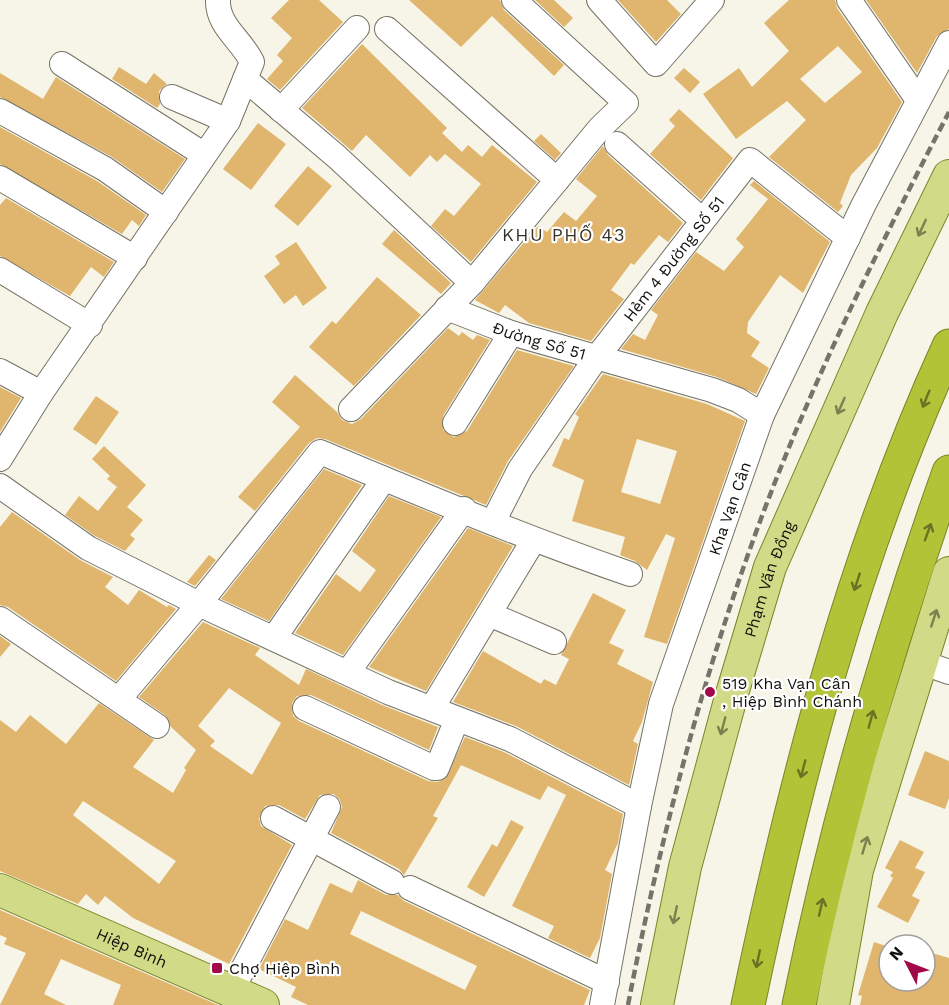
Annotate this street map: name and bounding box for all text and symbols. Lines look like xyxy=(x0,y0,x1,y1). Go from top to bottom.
street label: Hẻm 4 Đường Số 51 xyxy=(619,192,728,325)
one-way arrow xyxy=(915,219,927,237)
district label: KHU PHỐ 43 xyxy=(502,223,626,245)
street label: Đường Số 51 xyxy=(490,317,588,363)
one-way arrow xyxy=(919,390,930,408)
one-way arrow xyxy=(835,396,846,414)
street label: Kha Vạn Cân xyxy=(704,459,754,558)
street label: Phạm Văn Đồng xyxy=(740,517,799,640)
one-way arrow xyxy=(923,523,934,542)
one-way arrow xyxy=(851,572,862,591)
one-way arrow xyxy=(930,609,941,628)
place label: 519 Kha Vạn Cân , Hiệp Bình Chánh xyxy=(722,674,862,711)
marker: 519 Kha Vạn Cân , Hiệp Bình Chánh xyxy=(703,685,717,699)
one-way arrow xyxy=(866,709,878,728)
one-way arrow xyxy=(717,716,728,735)
one-way arrow xyxy=(796,759,808,778)
one-way arrow xyxy=(860,836,871,855)
one-way arrow xyxy=(816,898,827,917)
one-way arrow xyxy=(668,905,680,924)
street label: Hiệp Bình xyxy=(94,924,170,971)
north arrow xyxy=(877,933,937,993)
text: N xyxy=(885,943,907,964)
one-way arrow xyxy=(752,949,763,968)
place label: Chợ Hiệp Bình xyxy=(229,959,340,978)
marker: Chợ Hiệp Bình xyxy=(210,961,224,975)

